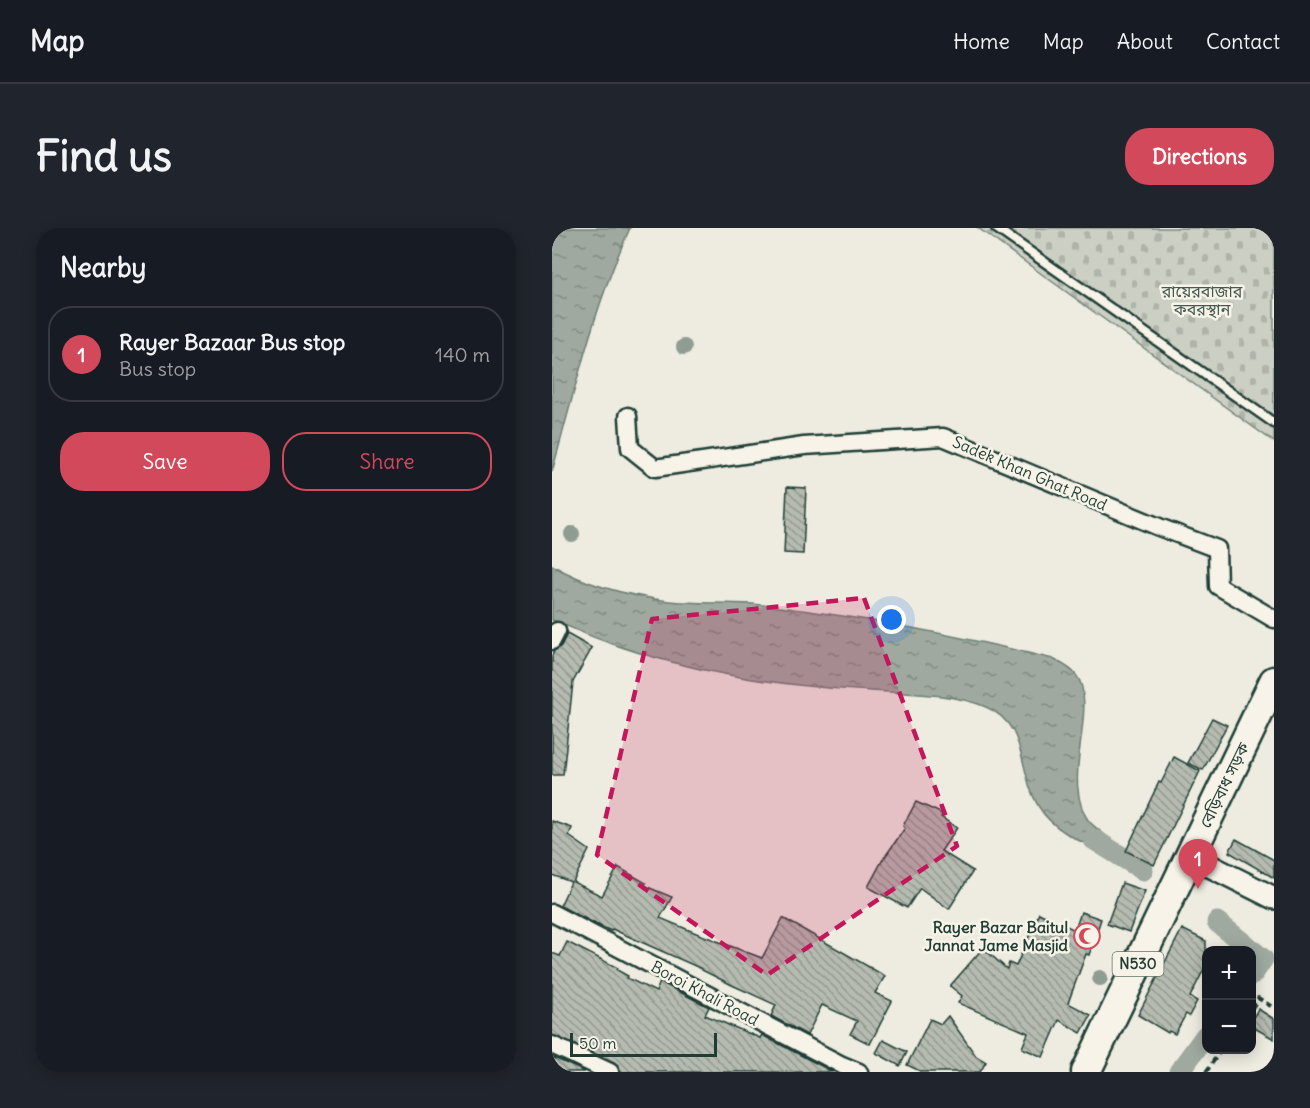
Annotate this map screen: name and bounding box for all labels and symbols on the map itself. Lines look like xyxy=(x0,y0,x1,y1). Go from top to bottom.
park label: রায়েরবাজার কবরস্থান xyxy=(1161,281,1243,319)
street label: Sadek Khan Ghat Road xyxy=(950,431,1110,515)
your location xyxy=(877,605,906,634)
street label: বেড়িবাধ সড়ক xyxy=(1195,738,1254,831)
pin: 1 xyxy=(1178,840,1218,889)
place label: Rayer Bazar Baitul Jannat Jame Masjid xyxy=(924,917,1069,955)
mosque icon: Rayer Bazar Baitul Jannat Jame Masjid xyxy=(1072,921,1102,951)
road number: N530 xyxy=(1112,952,1164,976)
street label: Boroi Khali Road xyxy=(648,956,762,1030)
scale bar xyxy=(570,1030,717,1058)

